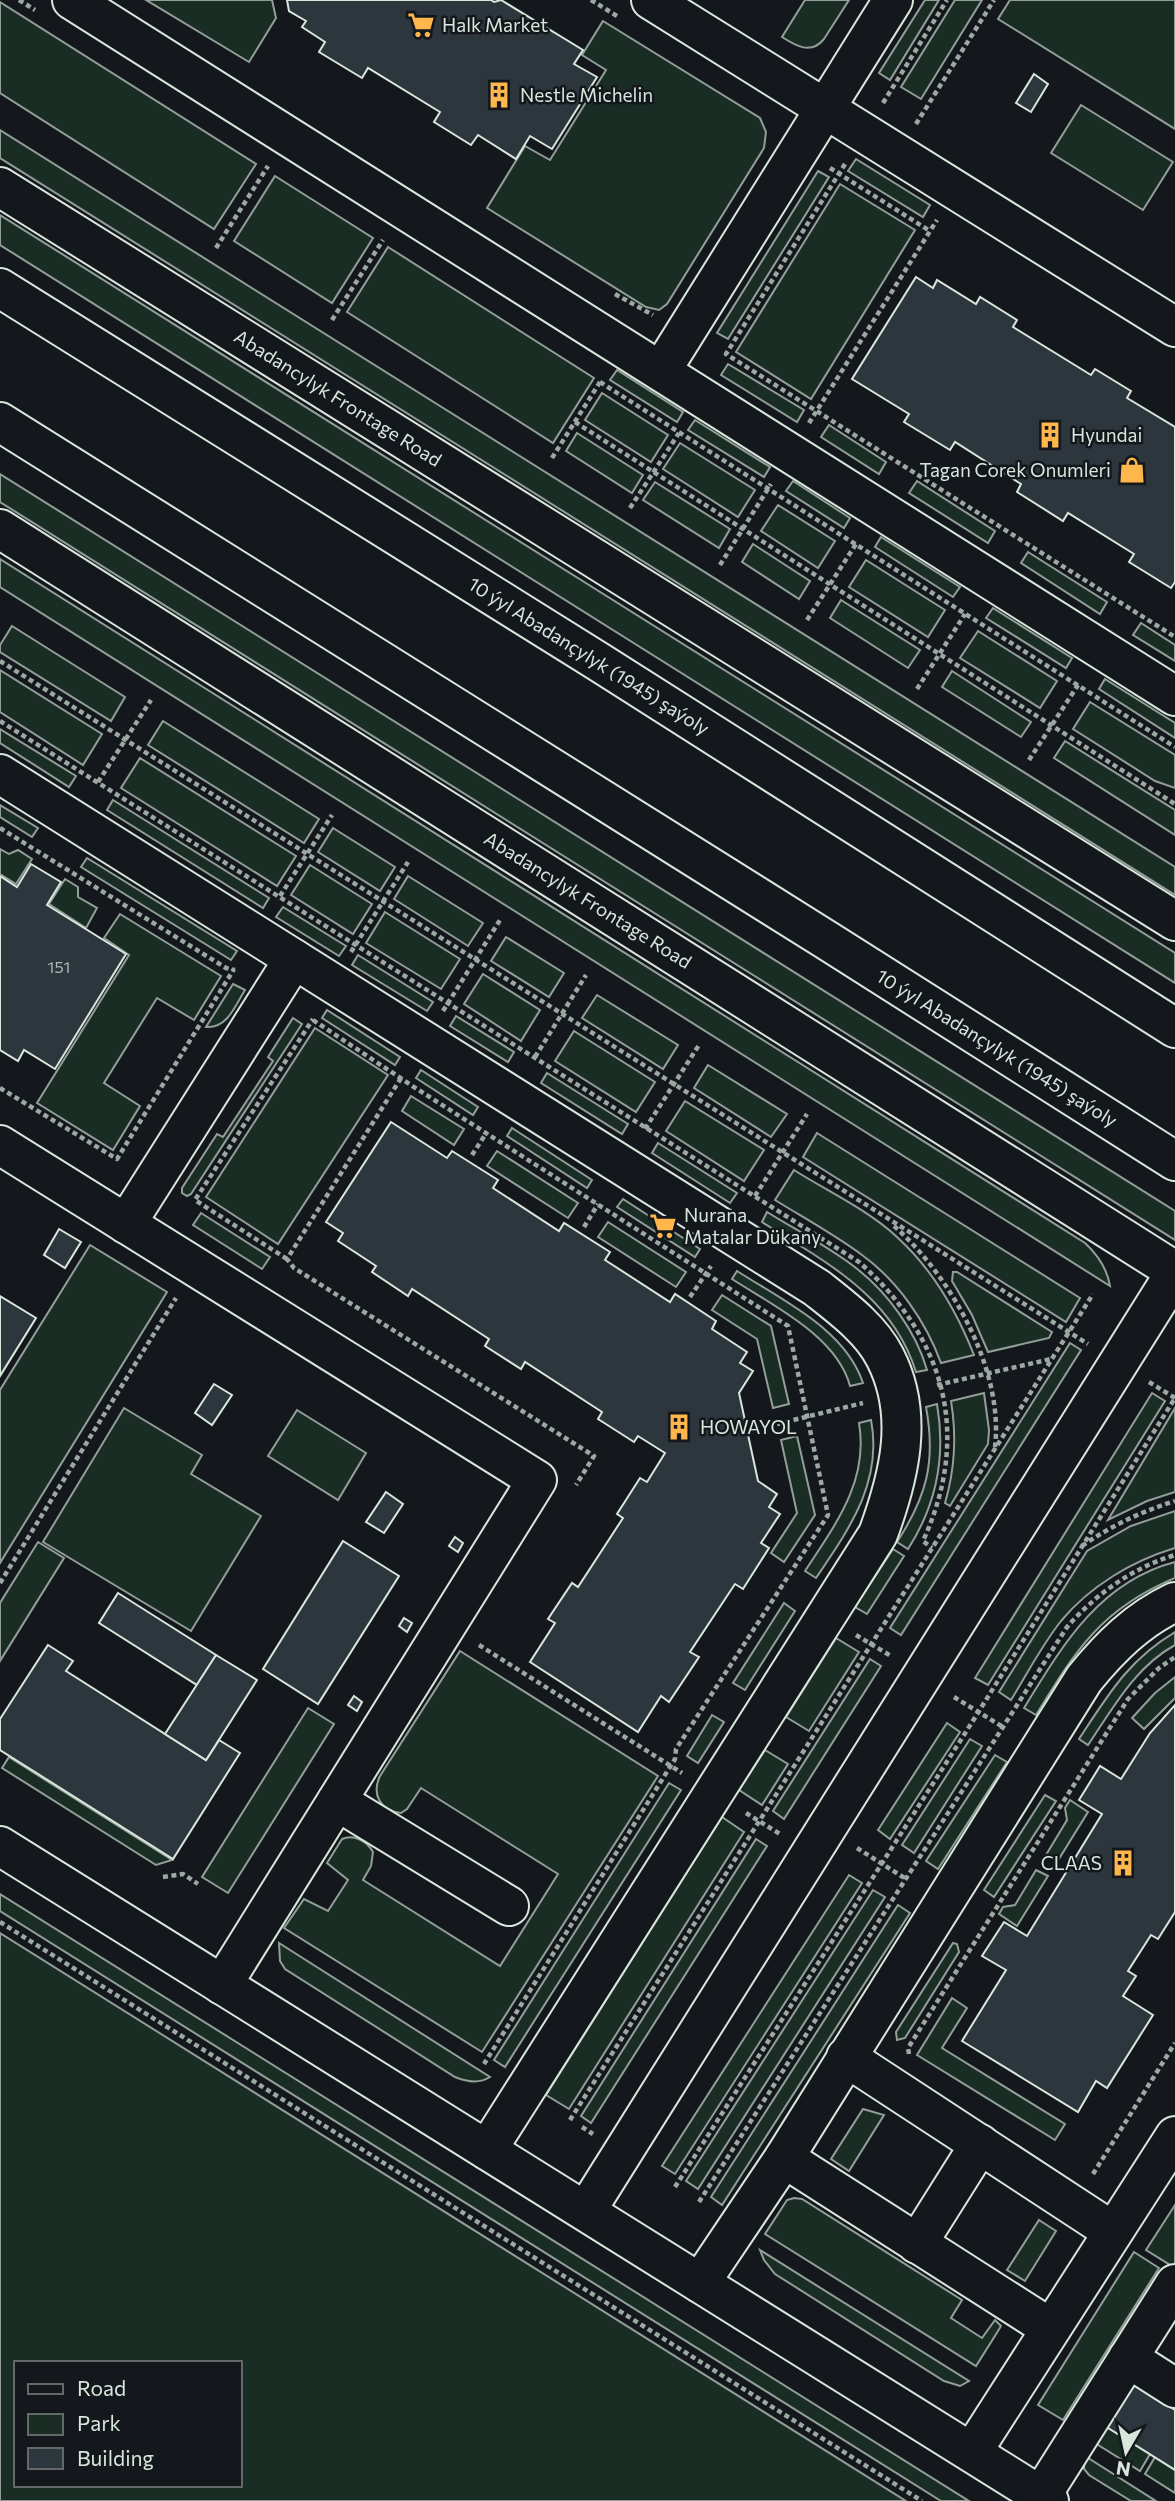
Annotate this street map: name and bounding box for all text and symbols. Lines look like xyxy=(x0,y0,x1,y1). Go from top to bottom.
supermarket icon: Halk Market xyxy=(406,10,436,40)
place label: Halk Market xyxy=(442,13,548,36)
building icon: Nestle Michelin xyxy=(484,80,514,110)
place label: Nestle Michelin xyxy=(520,83,653,106)
street label: Abadancylyk Frontage Road xyxy=(230,324,446,471)
building icon: Hyundai xyxy=(1035,420,1065,450)
place label: Hyundai xyxy=(1071,423,1142,446)
shop icon: Tagan Corek Onumleri xyxy=(1117,455,1147,485)
place label: Tagan Corek Onumleri xyxy=(919,458,1111,481)
street label: 10 ýyl Abadançylyk (1945) şaýoly xyxy=(465,572,714,740)
street label: Abadancylyk Frontage Road xyxy=(480,826,696,973)
house number: 151 xyxy=(48,957,70,976)
street label: 10 ýyl Abadançylyk (1945) şaýoly xyxy=(873,964,1122,1132)
place label: Nurana Matalar Dükany xyxy=(684,1203,821,1248)
supermarket icon: Nurana Matalar Dükany xyxy=(648,1211,678,1241)
building icon: HOWAYOL xyxy=(664,1412,694,1442)
place label: HOWAYOL xyxy=(700,1415,797,1438)
building icon: CLAAS xyxy=(1108,1848,1138,1878)
place label: CLAAS xyxy=(1041,1851,1102,1874)
legend xyxy=(14,2361,242,2487)
text: Road xyxy=(77,2375,126,2400)
text: Park xyxy=(77,2410,121,2435)
north arrow xyxy=(1091,2417,1161,2487)
text: Building xyxy=(77,2445,154,2470)
text: N xyxy=(1114,2457,1132,2482)

